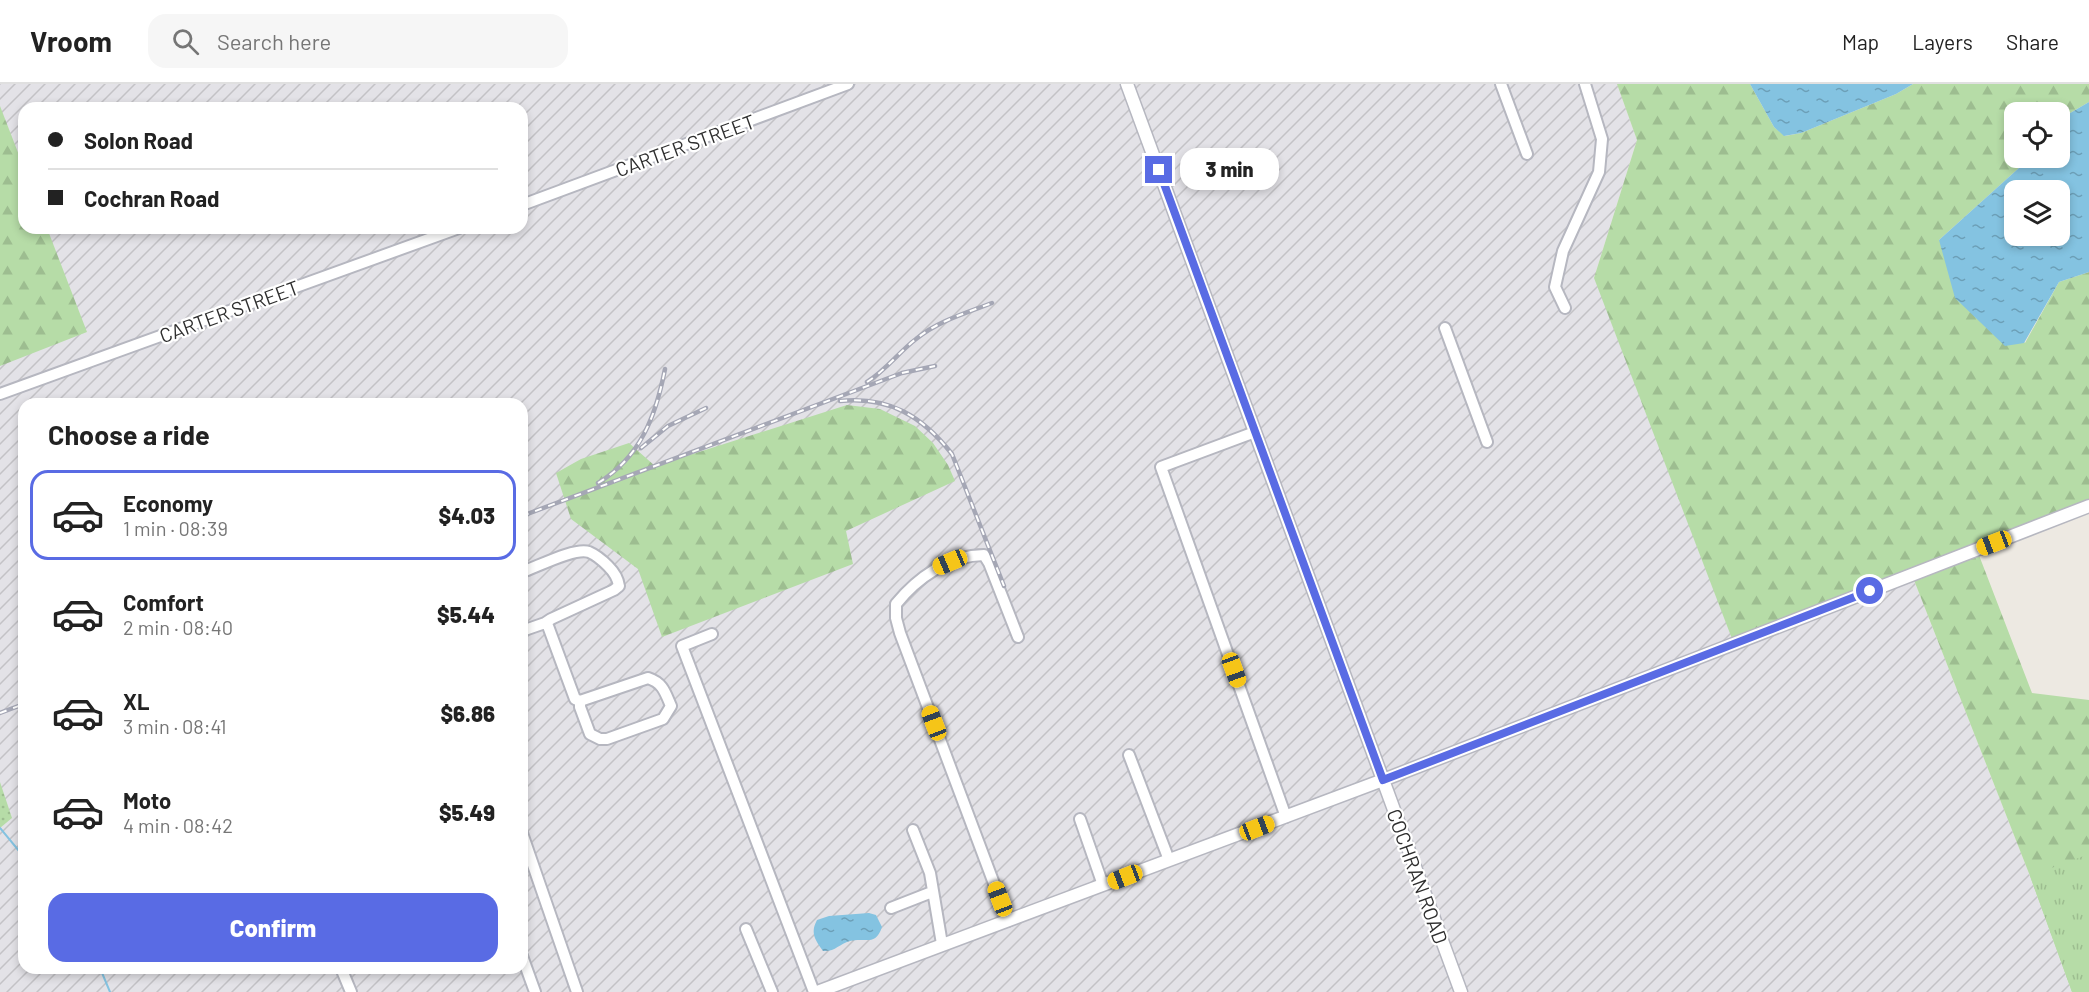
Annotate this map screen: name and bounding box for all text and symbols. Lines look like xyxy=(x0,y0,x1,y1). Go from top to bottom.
search box xyxy=(148,14,568,68)
text: Vroom xyxy=(30,24,112,58)
icon: search xyxy=(169,25,202,58)
text: Search here xyxy=(217,28,331,54)
text: Map xyxy=(1842,29,1879,54)
text: Layers xyxy=(1912,29,1973,54)
text: Share xyxy=(2006,29,2059,54)
map controls xyxy=(2004,102,2070,246)
button: locate xyxy=(2004,102,2070,168)
street label: CARTER STREET xyxy=(612,109,758,181)
text: Solon Road xyxy=(84,127,193,153)
callout: 3 min xyxy=(1180,149,1279,191)
route end xyxy=(1145,156,1172,183)
text: 3 min xyxy=(1206,157,1253,181)
button: layers xyxy=(2004,180,2070,246)
text: Cochran Road xyxy=(84,185,219,211)
street label: CARTER STREET xyxy=(156,275,302,347)
text: Choose a ride xyxy=(48,418,210,450)
icon: car xyxy=(51,488,105,542)
text: Economy xyxy=(123,490,213,516)
text: $4.03 xyxy=(439,502,495,528)
text: 1 min · 08:39 xyxy=(123,516,228,540)
car xyxy=(1974,528,2014,558)
car xyxy=(930,547,970,577)
route start xyxy=(1856,577,1883,604)
icon: car xyxy=(51,587,105,641)
text: Comfort xyxy=(123,589,204,615)
text: $5.44 xyxy=(437,601,495,627)
text: 2 min · 08:40 xyxy=(123,615,233,639)
car xyxy=(1219,650,1249,690)
icon: car xyxy=(51,686,105,740)
text: XL xyxy=(123,688,149,714)
text: $6.86 xyxy=(440,700,495,726)
car xyxy=(919,703,949,743)
text: 3 min · 08:41 xyxy=(123,714,227,738)
icon: car xyxy=(51,785,105,839)
text: Moto xyxy=(123,787,171,813)
text: $5.49 xyxy=(439,799,495,825)
street label: COCHRAN ROAD xyxy=(1383,805,1453,947)
text: 4 min · 08:42 xyxy=(123,813,233,837)
car xyxy=(1237,813,1277,843)
car xyxy=(1105,862,1145,892)
car xyxy=(985,879,1015,919)
button: Confirm xyxy=(48,893,498,962)

